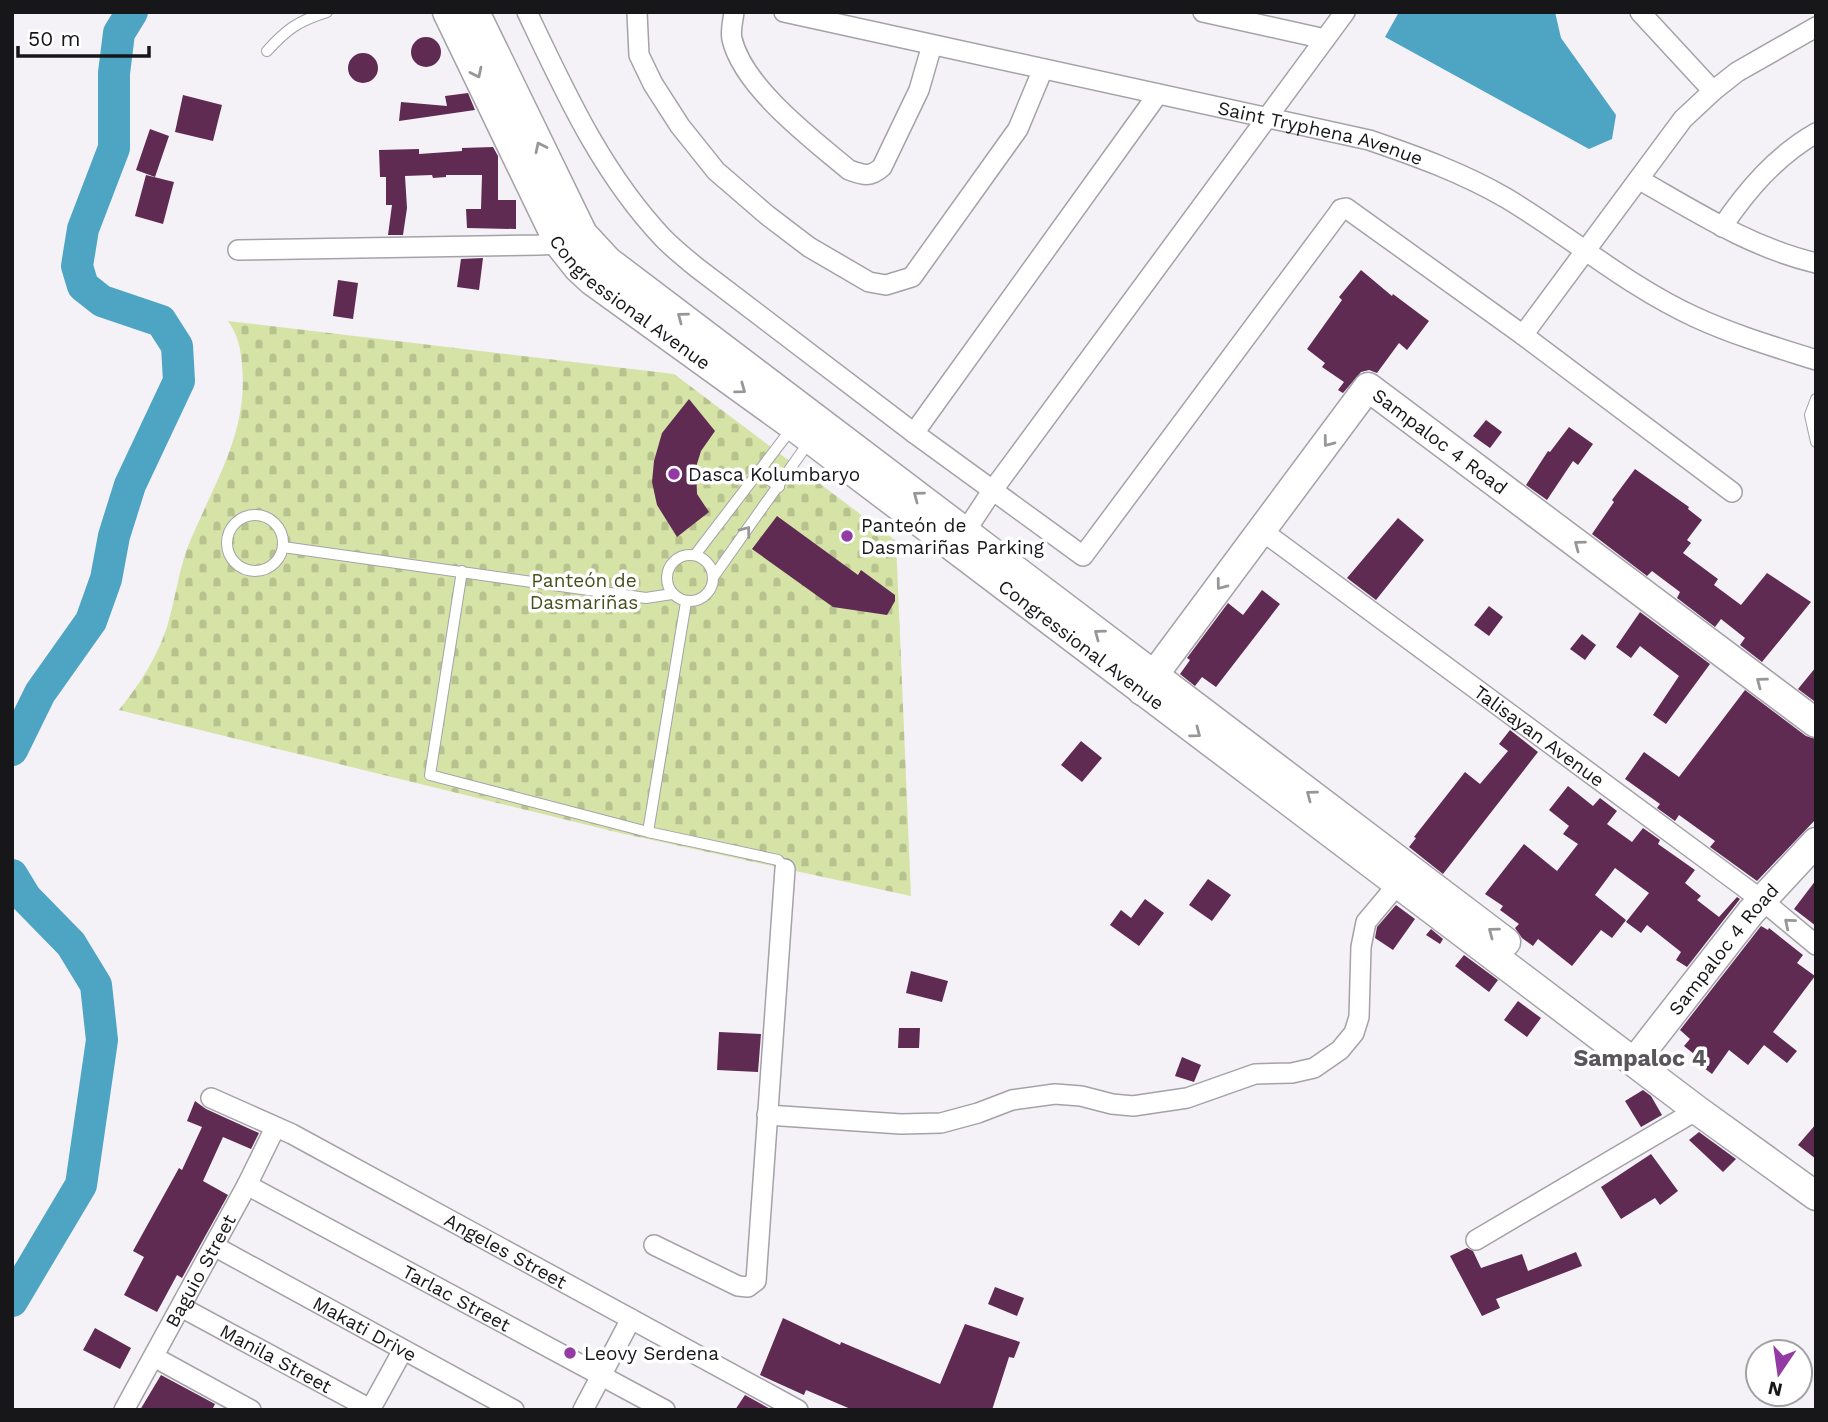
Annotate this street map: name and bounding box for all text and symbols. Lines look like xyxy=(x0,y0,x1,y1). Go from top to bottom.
scale bar xyxy=(18,14,149,58)
text: 50 m xyxy=(28,26,80,51)
one-way arrow xyxy=(468,66,482,78)
street label: Saint Tryphena Avenue xyxy=(1216,96,1426,170)
one-way arrow xyxy=(535,142,549,154)
street label: Congressional Avenue xyxy=(545,231,715,374)
one-way arrow xyxy=(678,313,690,326)
one-way arrow xyxy=(733,381,746,393)
street label: Sampaloc 4 Road xyxy=(1368,383,1512,499)
one-way arrow xyxy=(1323,434,1336,446)
place label: Dasca Kolumbaryo xyxy=(688,463,860,486)
marker: Dasca Kolumbaryo xyxy=(666,466,682,482)
one-way arrow xyxy=(913,492,926,505)
place label: Panteón de Dasmariñas Parking xyxy=(861,514,1045,559)
one-way arrow xyxy=(738,526,750,539)
marker: Panteón de Dasmariñas Parking xyxy=(839,528,855,544)
one-way arrow xyxy=(1575,541,1587,554)
park label: Panteón de Dasmariñas xyxy=(530,569,638,614)
street label: Congressional Avenue xyxy=(994,574,1169,714)
one-way arrow xyxy=(1216,577,1229,590)
one-way arrow xyxy=(1094,630,1107,643)
one-way arrow xyxy=(1756,678,1769,690)
street label: Talisayan Avenue xyxy=(1469,680,1609,791)
one-way arrow xyxy=(1188,725,1200,737)
one-way arrow xyxy=(1307,791,1319,803)
street label: Sampaloc 4 Road xyxy=(1664,879,1783,1020)
one-way arrow xyxy=(1785,919,1797,932)
one-way arrow xyxy=(1488,928,1501,940)
district label: Sampaloc 4 xyxy=(1573,1045,1707,1072)
street label: Angeles Street xyxy=(440,1208,571,1293)
street label: Baguio Street xyxy=(160,1210,240,1331)
street label: Tarlac Street xyxy=(399,1259,514,1336)
street label: Makati Drive xyxy=(309,1291,421,1366)
street label: Manila Street xyxy=(216,1319,336,1398)
north arrow xyxy=(1744,1338,1814,1408)
place label: Leovy Serdena xyxy=(584,1342,719,1365)
marker: Leovy Serdena xyxy=(562,1345,578,1361)
text: N xyxy=(1766,1376,1785,1402)

